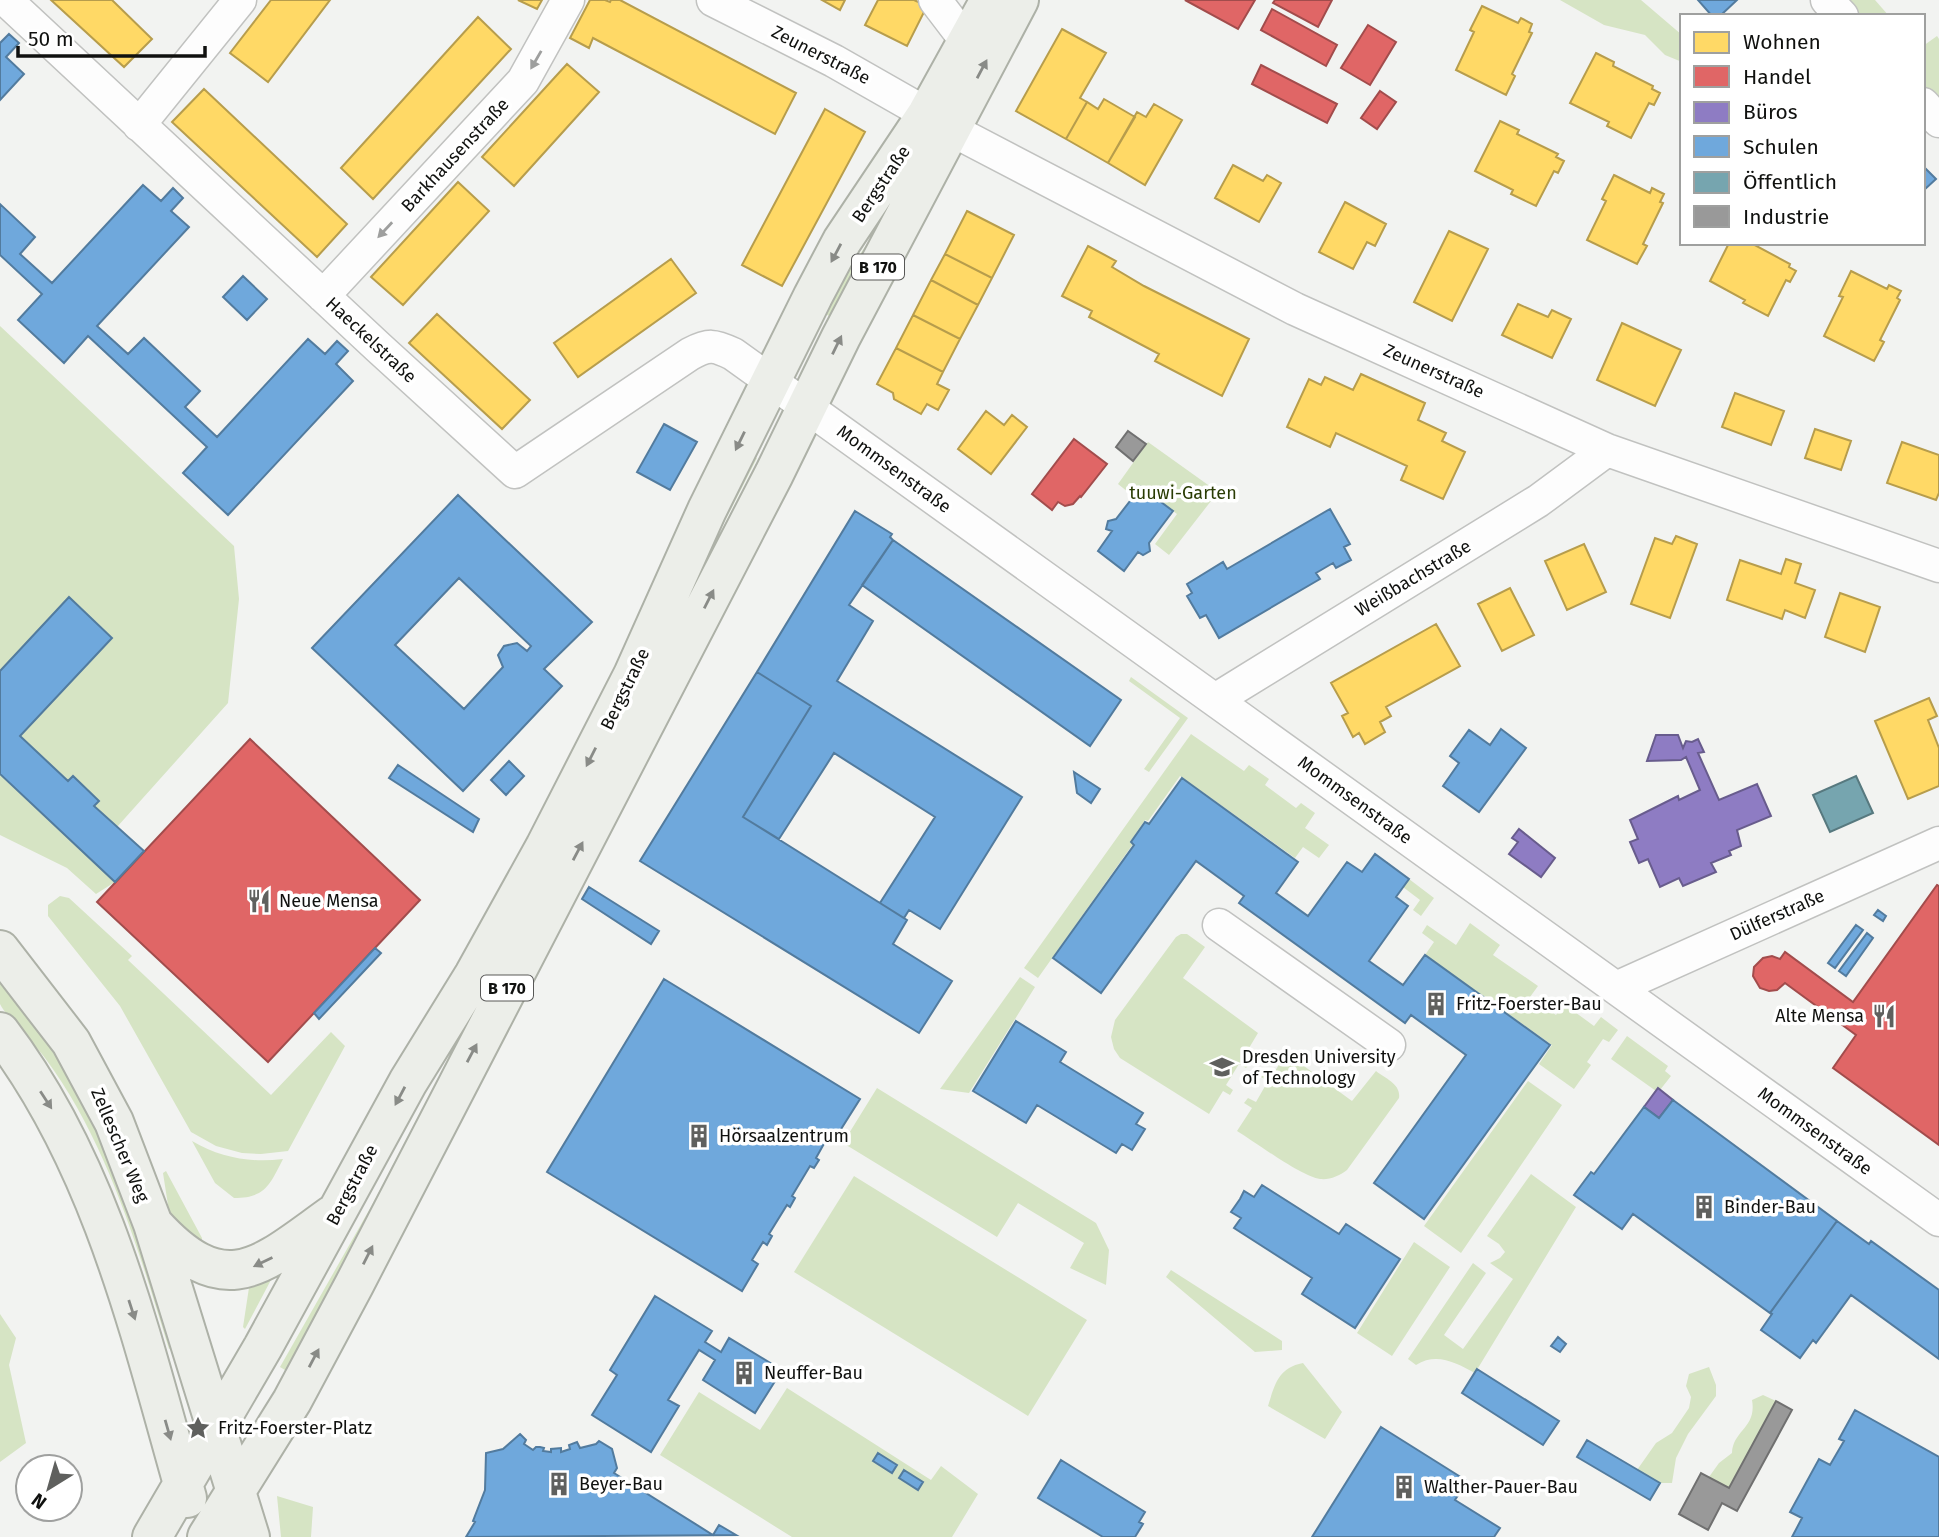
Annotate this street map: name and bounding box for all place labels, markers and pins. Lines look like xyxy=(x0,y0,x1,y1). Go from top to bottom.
restaurant icon: Neue Mensa xyxy=(245,887,273,915)
place label: Neue Mensa xyxy=(279,890,379,912)
building icon: Fritz-Foerster-Bau xyxy=(1422,990,1450,1018)
place label: Fritz-Foerster-Bau xyxy=(1456,993,1602,1015)
restaurant icon: Alte Mensa xyxy=(1870,1002,1898,1030)
place label: Alte Mensa xyxy=(1775,1005,1864,1027)
place label: Dresden University of Technology xyxy=(1242,1046,1396,1089)
school or university icon: Dresden University of Technology xyxy=(1208,1053,1236,1081)
building icon: Hörsaalzentrum xyxy=(685,1122,713,1150)
place label: Hörsaalzentrum xyxy=(719,1125,849,1147)
building icon: Binder-Bau xyxy=(1690,1193,1718,1221)
place label: Binder-Bau xyxy=(1724,1196,1816,1218)
building icon: Neuffer-Bau xyxy=(730,1359,758,1387)
place label: Neuffer-Bau xyxy=(764,1362,863,1384)
place icon: Fritz-Foerster-Platz xyxy=(184,1414,212,1442)
place label: Fritz-Foerster-Platz xyxy=(218,1417,372,1439)
building icon: Beyer-Bau xyxy=(545,1470,573,1498)
place label: Beyer-Bau xyxy=(579,1473,663,1495)
building icon: Walther-Pauer-Bau xyxy=(1390,1473,1418,1501)
place label: Walther-Pauer-Bau xyxy=(1424,1476,1578,1498)

